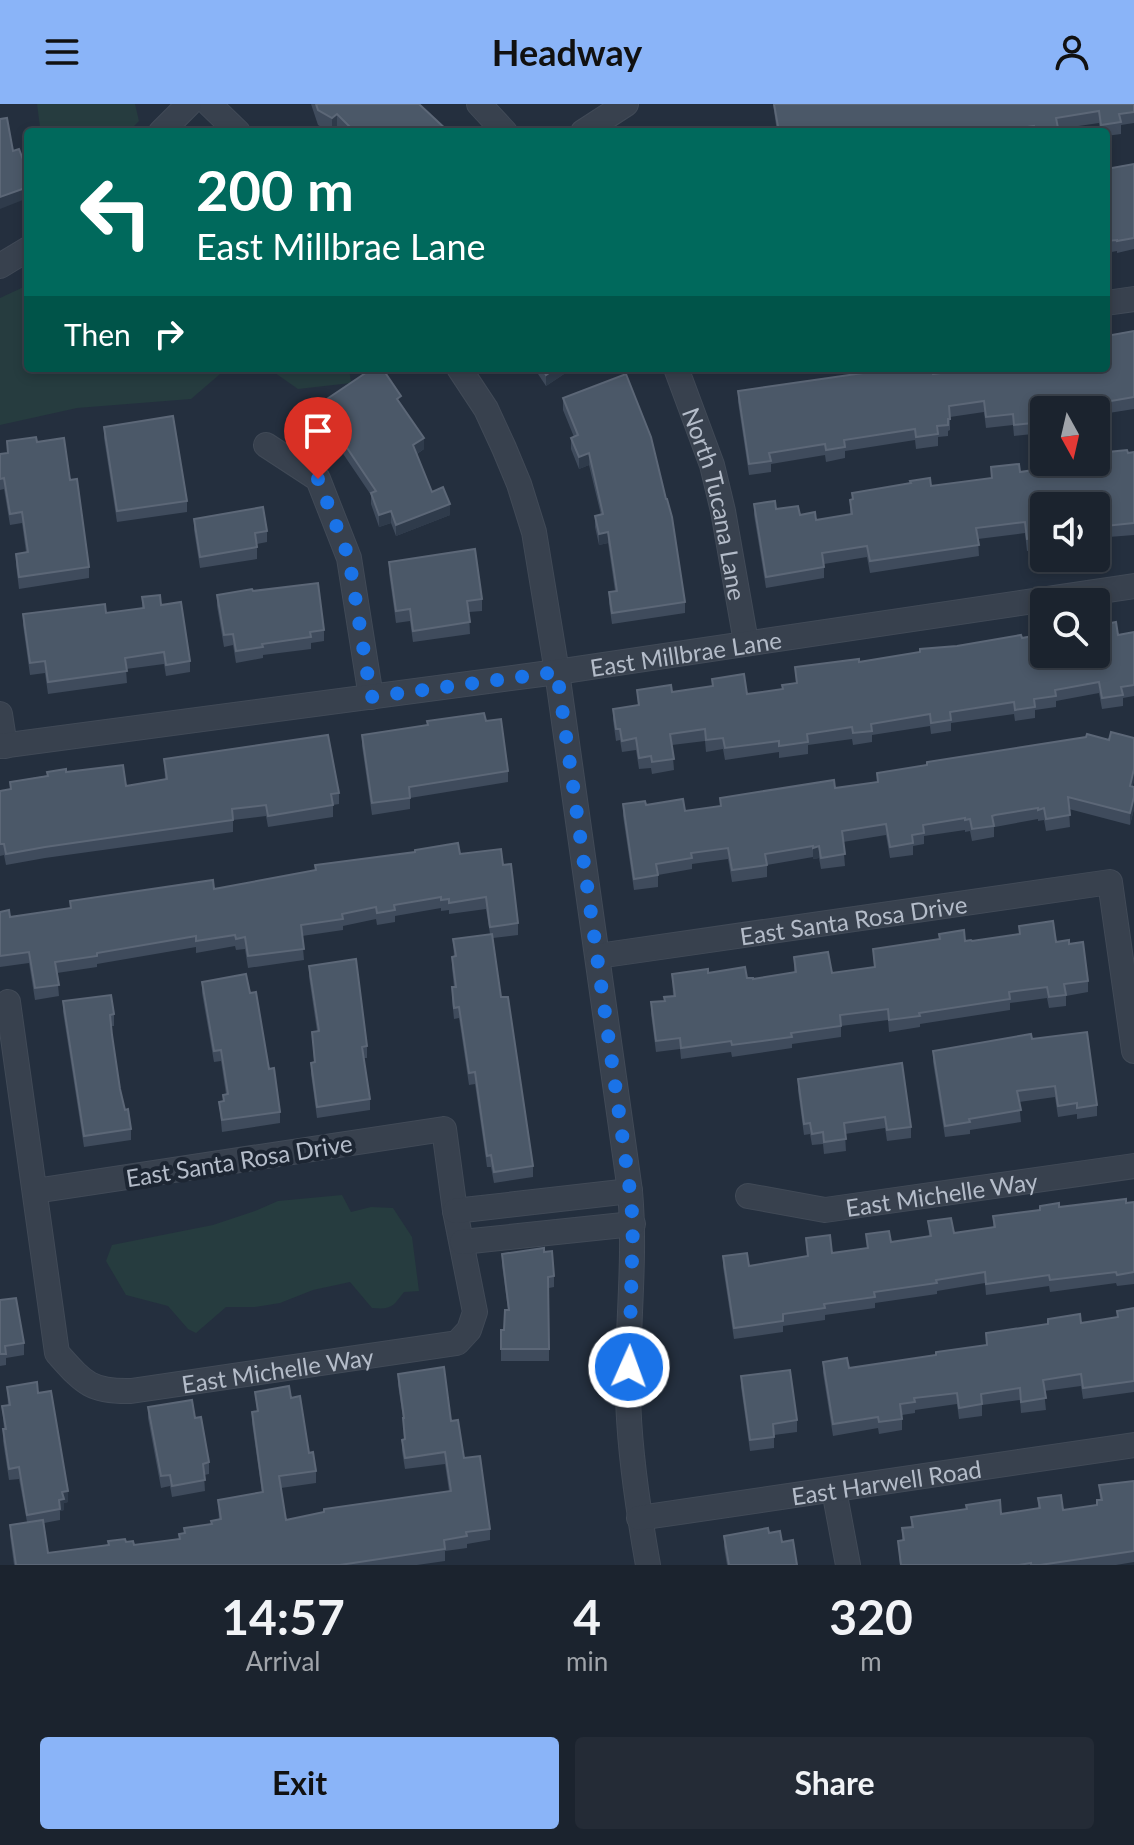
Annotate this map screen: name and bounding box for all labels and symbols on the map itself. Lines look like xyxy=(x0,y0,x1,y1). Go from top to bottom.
north arrow xyxy=(1030,396,1110,476)
pin xyxy=(284,397,352,479)
street label: North Tucana Lane xyxy=(677,403,753,602)
street label: East Millbrae Lane xyxy=(588,624,783,681)
street label: East Santa Rosa Drive xyxy=(738,888,969,950)
street label: East Santa Rosa Drive xyxy=(124,1128,354,1192)
street label: East Michelle Way xyxy=(844,1165,1040,1221)
position arrow xyxy=(587,1325,671,1409)
street label: East Michelle Way xyxy=(179,1341,376,1398)
street label: East Harwell Road xyxy=(789,1453,983,1510)

